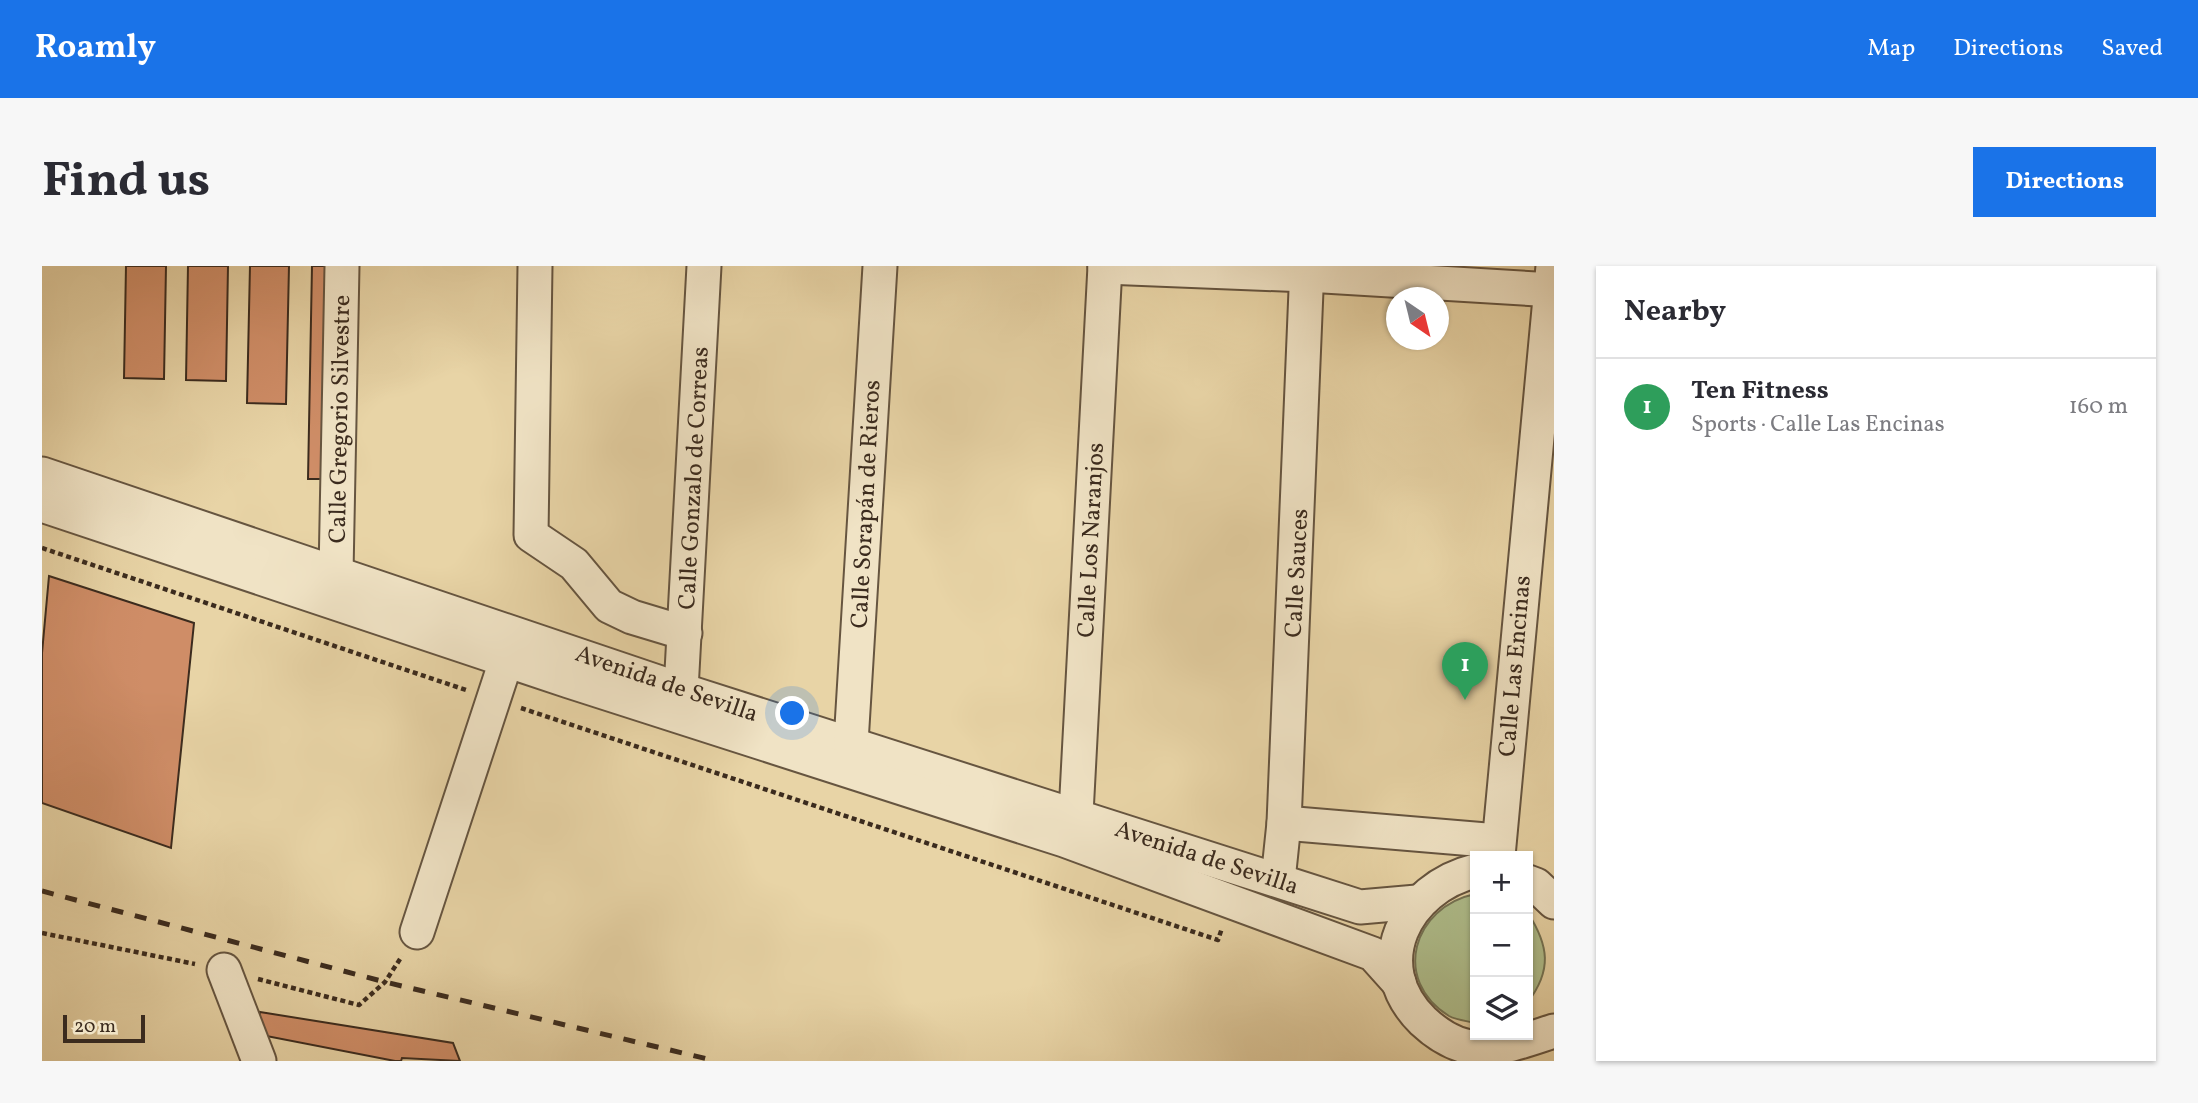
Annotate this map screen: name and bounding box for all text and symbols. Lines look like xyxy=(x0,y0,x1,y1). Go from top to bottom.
text: Roamly xyxy=(35,26,156,72)
text: Map xyxy=(1867,32,1915,66)
text: Directions xyxy=(1953,32,2063,66)
text: Saved xyxy=(2101,32,2163,66)
button: Directions xyxy=(1973,147,2156,217)
text: Find us xyxy=(42,148,210,217)
north arrow xyxy=(1386,287,1449,350)
text: Nearby xyxy=(1624,291,1726,333)
street label: Calle Gregorio Silvestre xyxy=(322,294,360,544)
street label: Calle Gonzalo de Correas xyxy=(671,346,719,611)
text: Ten Fitness xyxy=(1691,373,1829,409)
street label: Calle Sorapán de Rieros xyxy=(844,379,890,629)
text: 1 xyxy=(1642,391,1652,423)
text: 160 m xyxy=(2069,391,2128,423)
text: Sports · Calle Las Encinas xyxy=(1691,409,1945,441)
street label: Calle Los Naranjos xyxy=(1070,442,1114,639)
street label: Calle Sauces xyxy=(1278,508,1318,639)
street label: Calle Las Encinas xyxy=(1491,574,1541,758)
street label: Avenida de Sevilla xyxy=(570,638,762,732)
pin: 1 xyxy=(1442,642,1488,700)
your location xyxy=(775,696,809,730)
street label: Avenida de Sevilla xyxy=(1110,813,1303,905)
map controls xyxy=(1470,851,1533,1040)
button: + xyxy=(1470,851,1533,914)
button: − xyxy=(1470,914,1533,977)
button: layers xyxy=(1470,977,1533,1040)
scale bar xyxy=(63,1012,145,1044)
text: 20 m xyxy=(74,1014,116,1040)

